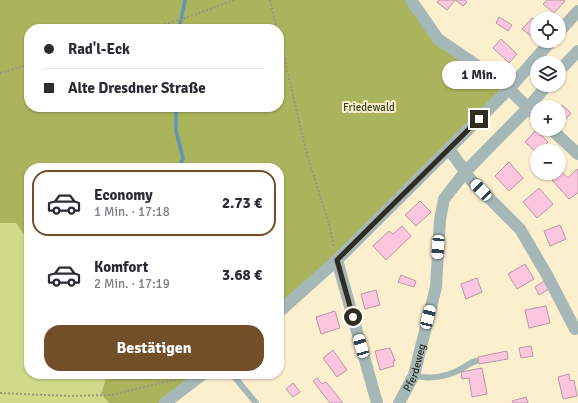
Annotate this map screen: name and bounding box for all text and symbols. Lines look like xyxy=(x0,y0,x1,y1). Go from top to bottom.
map controls xyxy=(530,12,566,180)
button: locate xyxy=(530,12,566,48)
text: Rad'l-Eck xyxy=(68,40,130,58)
button: layers xyxy=(530,56,566,92)
callout: 1 Min. xyxy=(442,61,516,89)
text: 1 Min. xyxy=(461,67,497,83)
text: Alte Dresdner Straße xyxy=(68,79,206,97)
button: + xyxy=(530,100,566,136)
park label: Friedewald xyxy=(343,101,395,114)
route end xyxy=(470,110,488,128)
button: − xyxy=(530,144,566,180)
car xyxy=(468,177,494,203)
icon: car xyxy=(46,185,82,221)
text: Economy xyxy=(94,186,153,204)
text: 2.73 € xyxy=(222,194,262,212)
text: 1 Min. · 17:18 xyxy=(94,204,170,220)
car xyxy=(431,235,445,259)
icon: car xyxy=(46,257,82,293)
text: Komfort xyxy=(94,258,148,276)
text: 3.68 € xyxy=(222,266,262,284)
text: 2 Min. · 17:19 xyxy=(94,276,170,292)
car xyxy=(419,304,437,330)
route start xyxy=(344,308,362,326)
button: Bestätigen xyxy=(44,325,264,371)
car xyxy=(352,333,370,359)
street label: Pferdeweg xyxy=(400,342,428,394)

